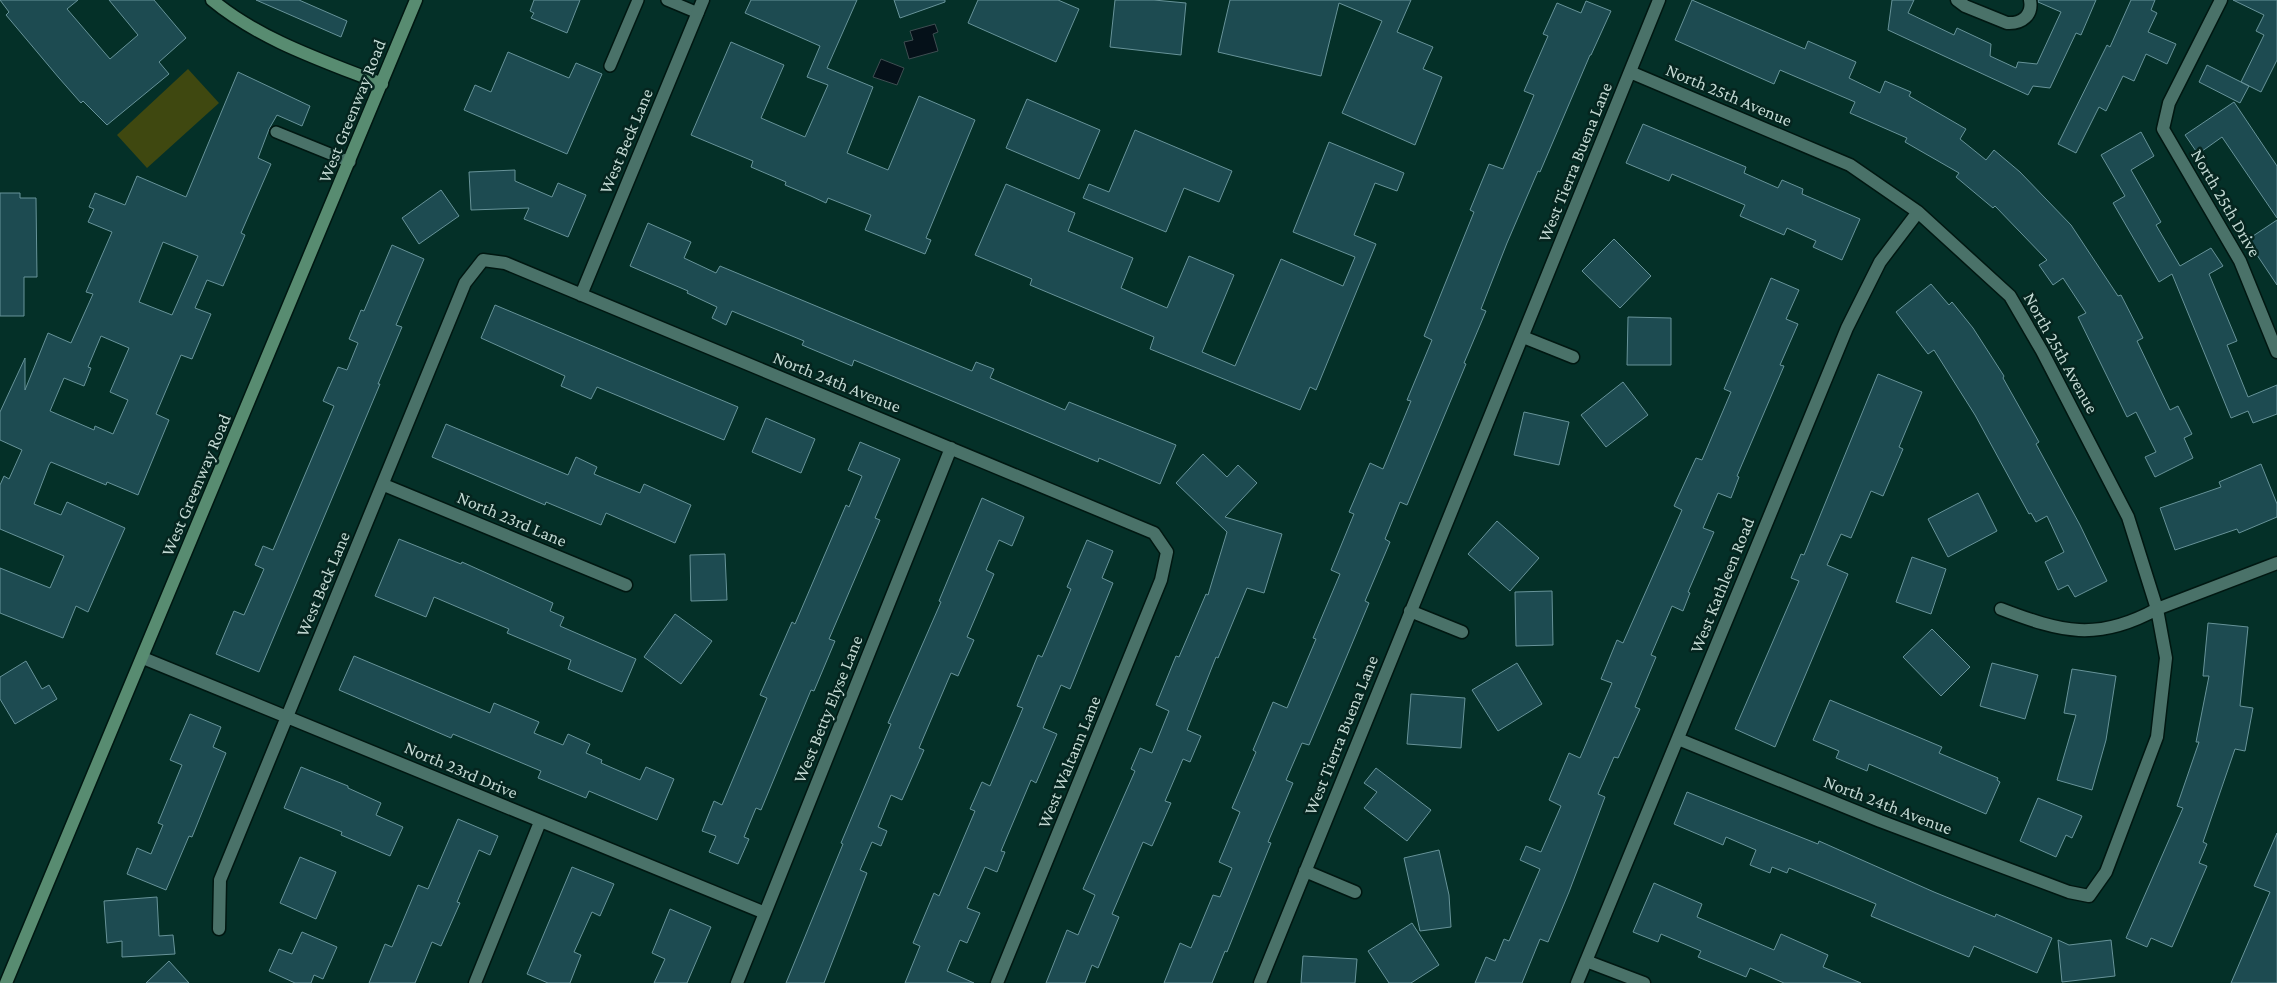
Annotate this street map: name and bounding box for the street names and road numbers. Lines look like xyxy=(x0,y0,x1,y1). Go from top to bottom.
street label: West Greenway Road xyxy=(314,36,390,185)
street label: North 25th Avenue xyxy=(1663,59,1795,131)
street label: West Tierra Buena Lane xyxy=(1534,79,1616,245)
street label: West Beck Lane xyxy=(595,85,657,196)
street label: North 25th Drive xyxy=(2187,146,2265,261)
street label: North 25th Avenue xyxy=(2020,289,2103,417)
street label: North 24th Avenue xyxy=(770,347,904,417)
street label: West Greenway Road xyxy=(157,410,235,559)
street label: North 23rd Lane xyxy=(454,487,570,551)
street label: West Kathleen Road xyxy=(1686,514,1758,656)
street label: West Beck Lane xyxy=(292,528,354,639)
street label: West Betty Elyse Lane xyxy=(789,632,867,786)
street label: West Tierra Buena Lane xyxy=(1300,652,1382,818)
street label: West Waltann Lane xyxy=(1033,693,1105,831)
street label: North 23rd Drive xyxy=(401,737,521,803)
street label: North 24th Avenue xyxy=(1821,771,1955,839)

